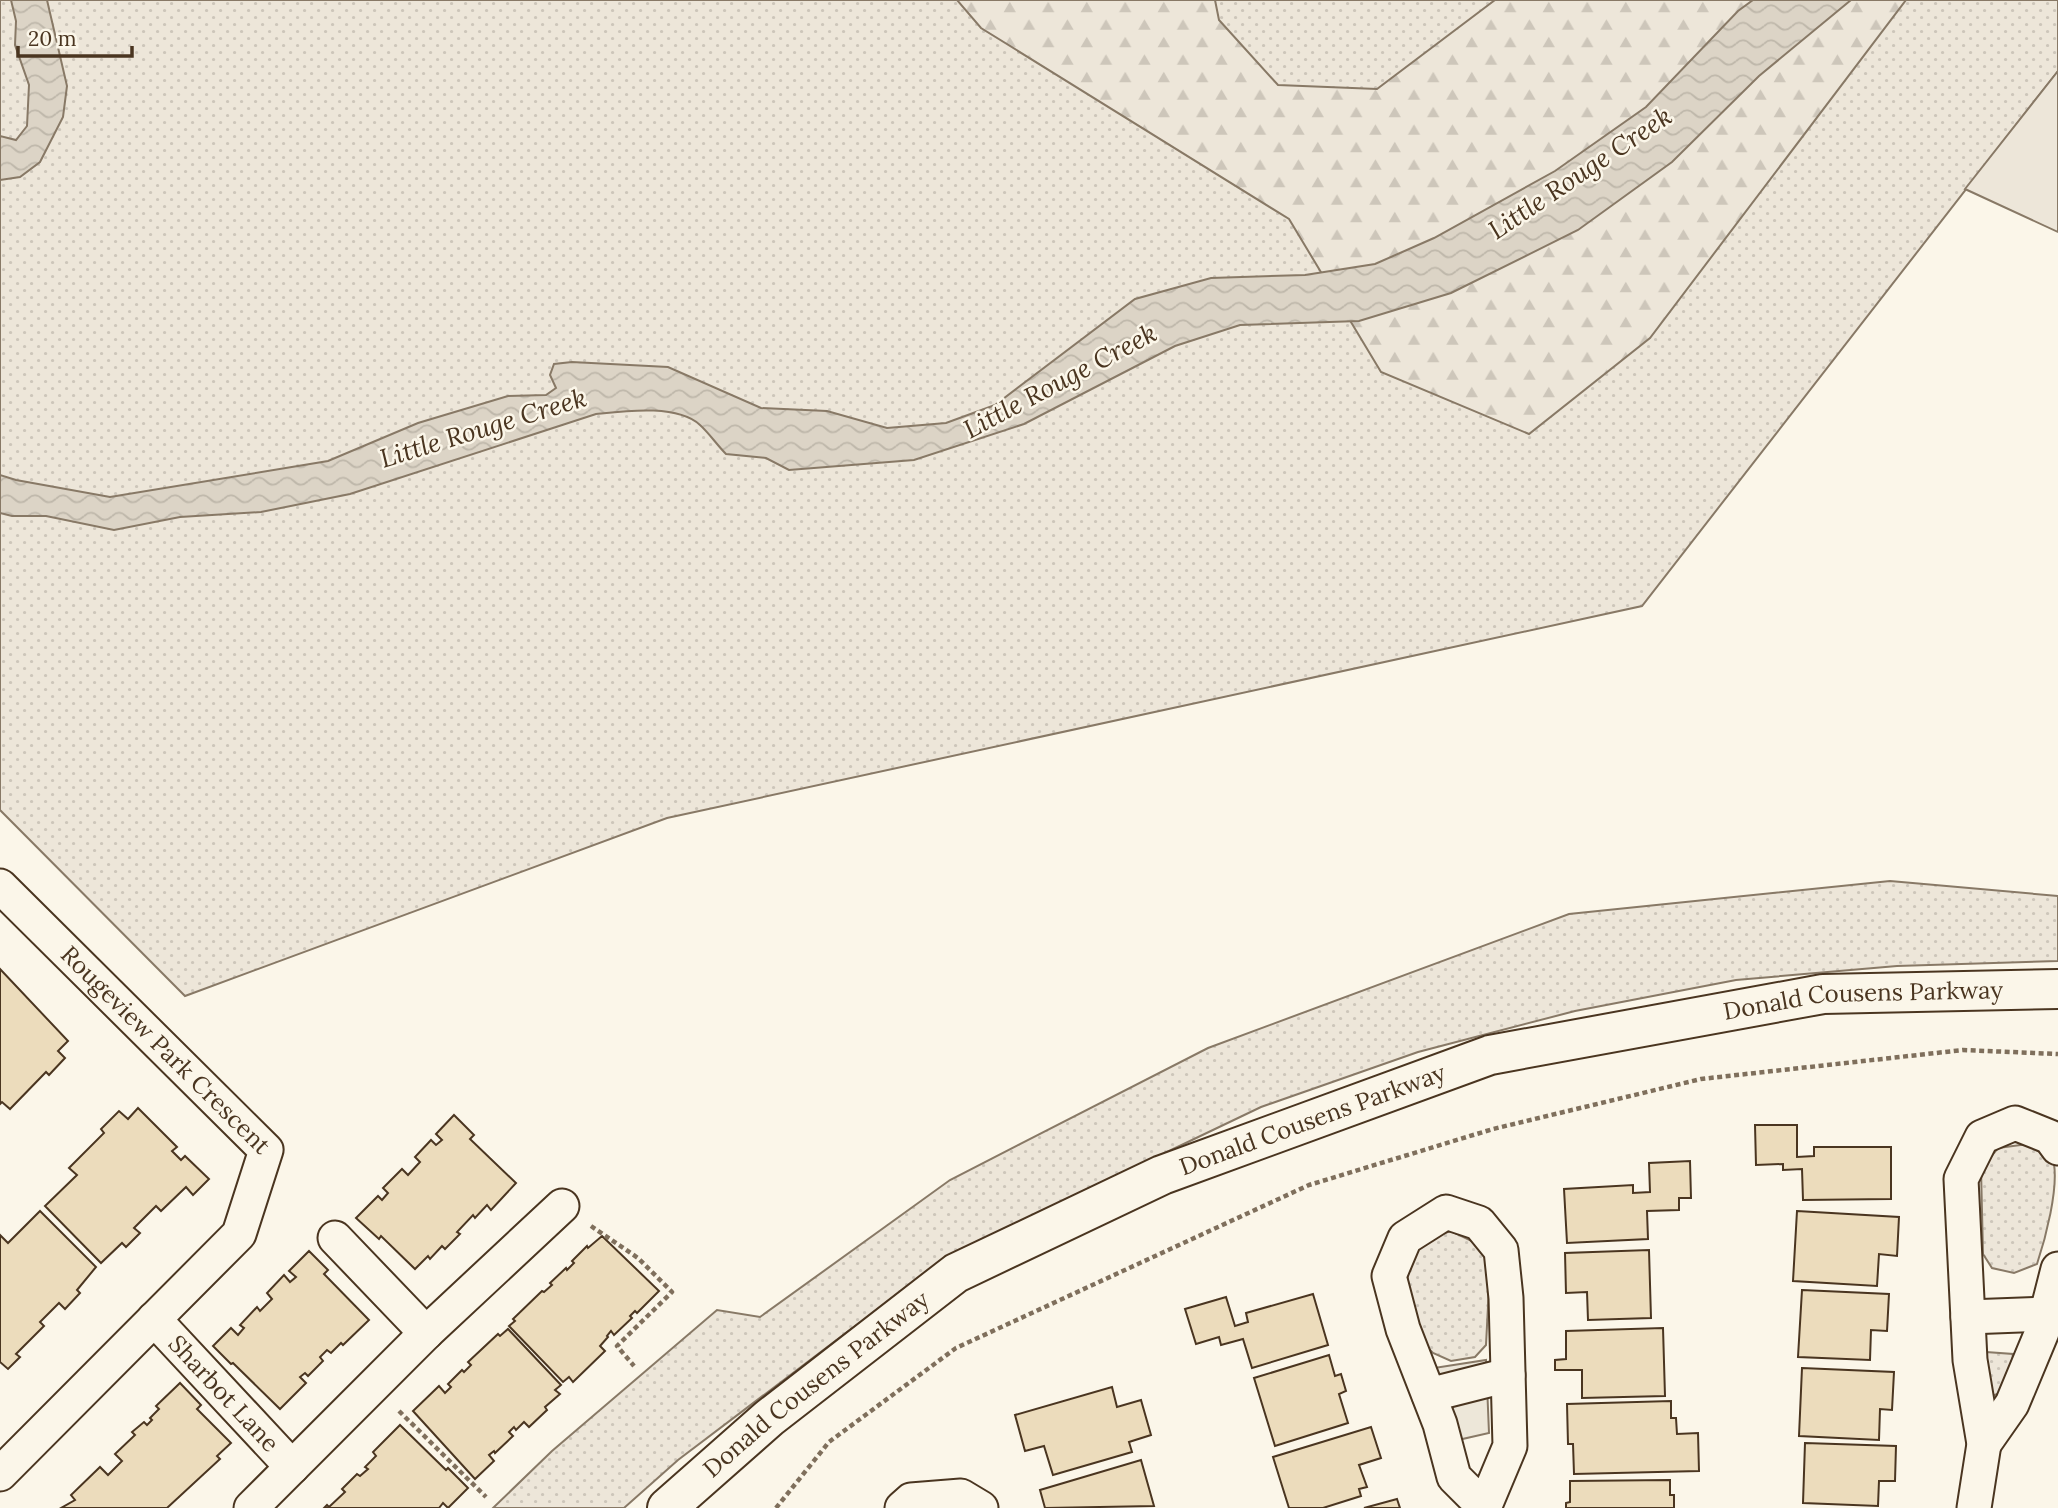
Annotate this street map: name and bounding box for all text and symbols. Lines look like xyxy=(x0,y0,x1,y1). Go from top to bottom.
scale bar xyxy=(18,14,131,58)
text: 20 m xyxy=(28,25,77,52)
water label: Little Rouge Creek xyxy=(1482,99,1678,246)
water label: Little Rouge Creek xyxy=(957,316,1162,445)
water label: Little Rouge Creek xyxy=(376,380,590,475)
street label: Rougeview Park Crescent xyxy=(54,939,278,1161)
street label: Donald Cousens Parkway xyxy=(1721,974,2004,1027)
street label: Donald Cousens Parkway xyxy=(1175,1057,1450,1182)
street label: Donald Cousens Parkway xyxy=(696,1283,935,1484)
street label: Sharbot Lane xyxy=(162,1328,286,1458)

